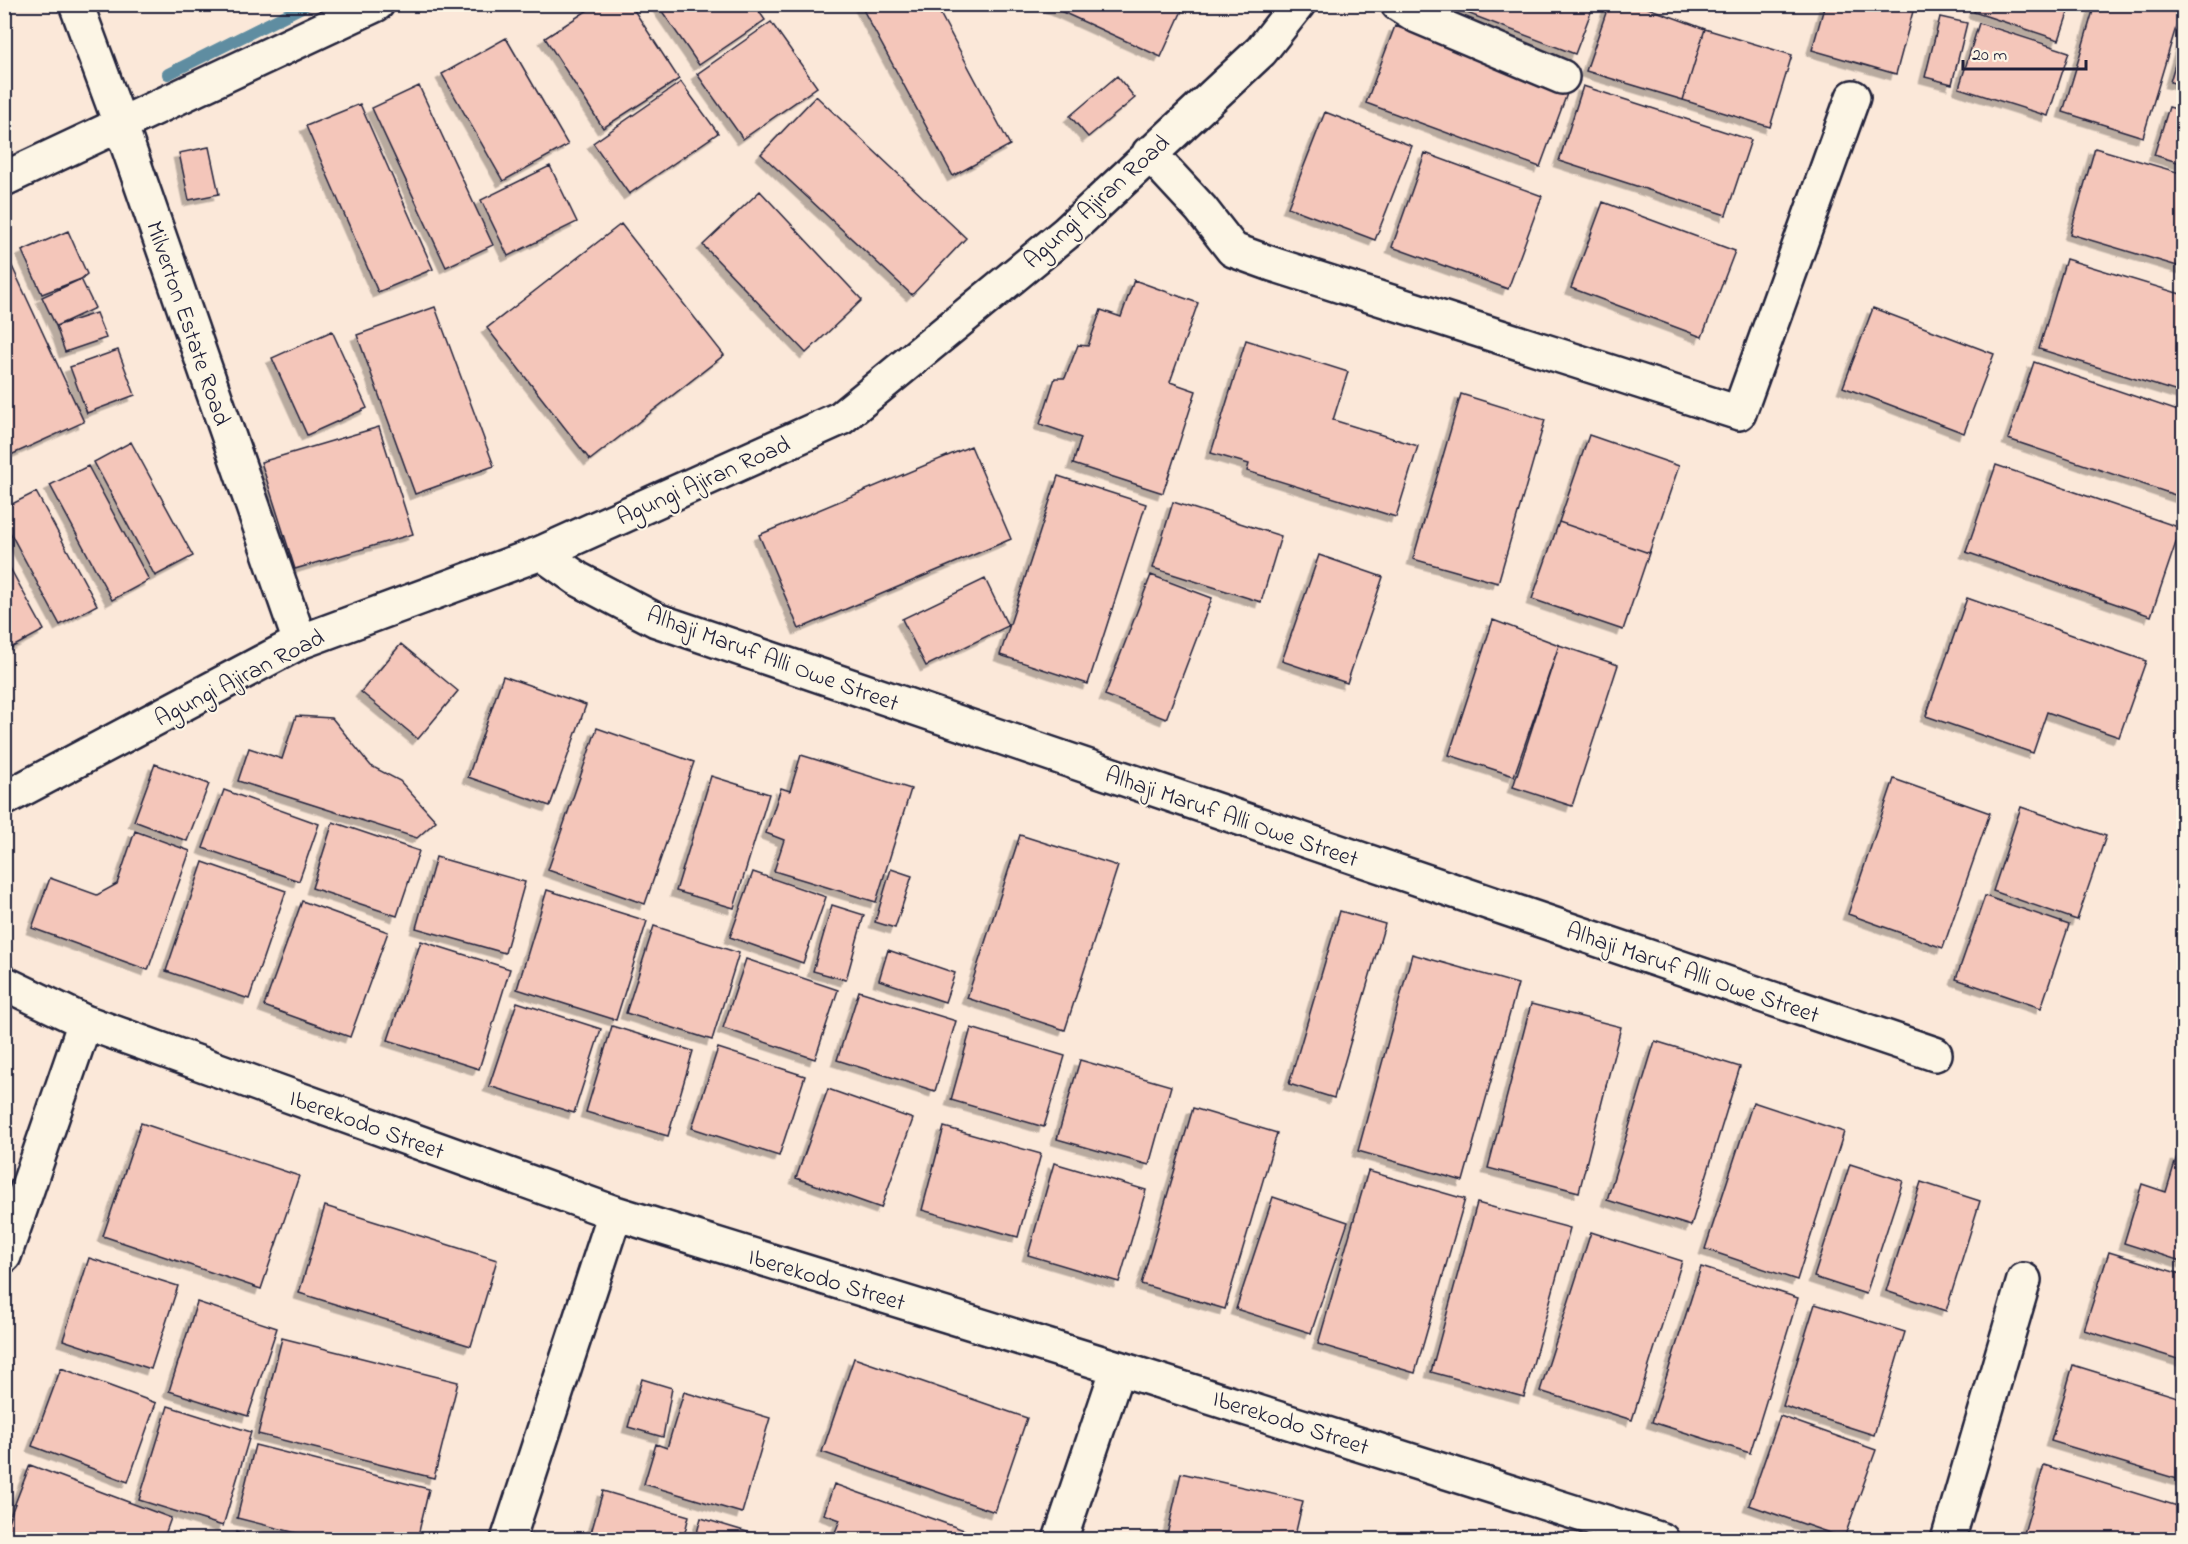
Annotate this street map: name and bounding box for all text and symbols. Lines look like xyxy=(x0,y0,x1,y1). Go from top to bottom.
scale bar xyxy=(1963,33,2086,71)
text: 20 m xyxy=(1972,43,2007,69)
street label: Agungi Ajiran Road xyxy=(1017,127,1179,278)
street label: Milverton Estate Road xyxy=(135,217,238,431)
street label: Agungi Ajiran Road xyxy=(612,428,797,536)
street label: Alhaji Maruf Alli Owe Street xyxy=(641,598,903,722)
street label: Agungi Ajiran Road xyxy=(149,621,332,737)
street label: Alhaji Maruf Alli Owe Street xyxy=(1100,759,1363,878)
street label: Alhaji Maruf Alli Owe Street xyxy=(1561,915,1824,1034)
street label: Iberekodo Street xyxy=(284,1082,449,1171)
street label: Iberekodo Street xyxy=(743,1241,909,1322)
street label: Iberekodo Street xyxy=(1207,1383,1373,1466)

